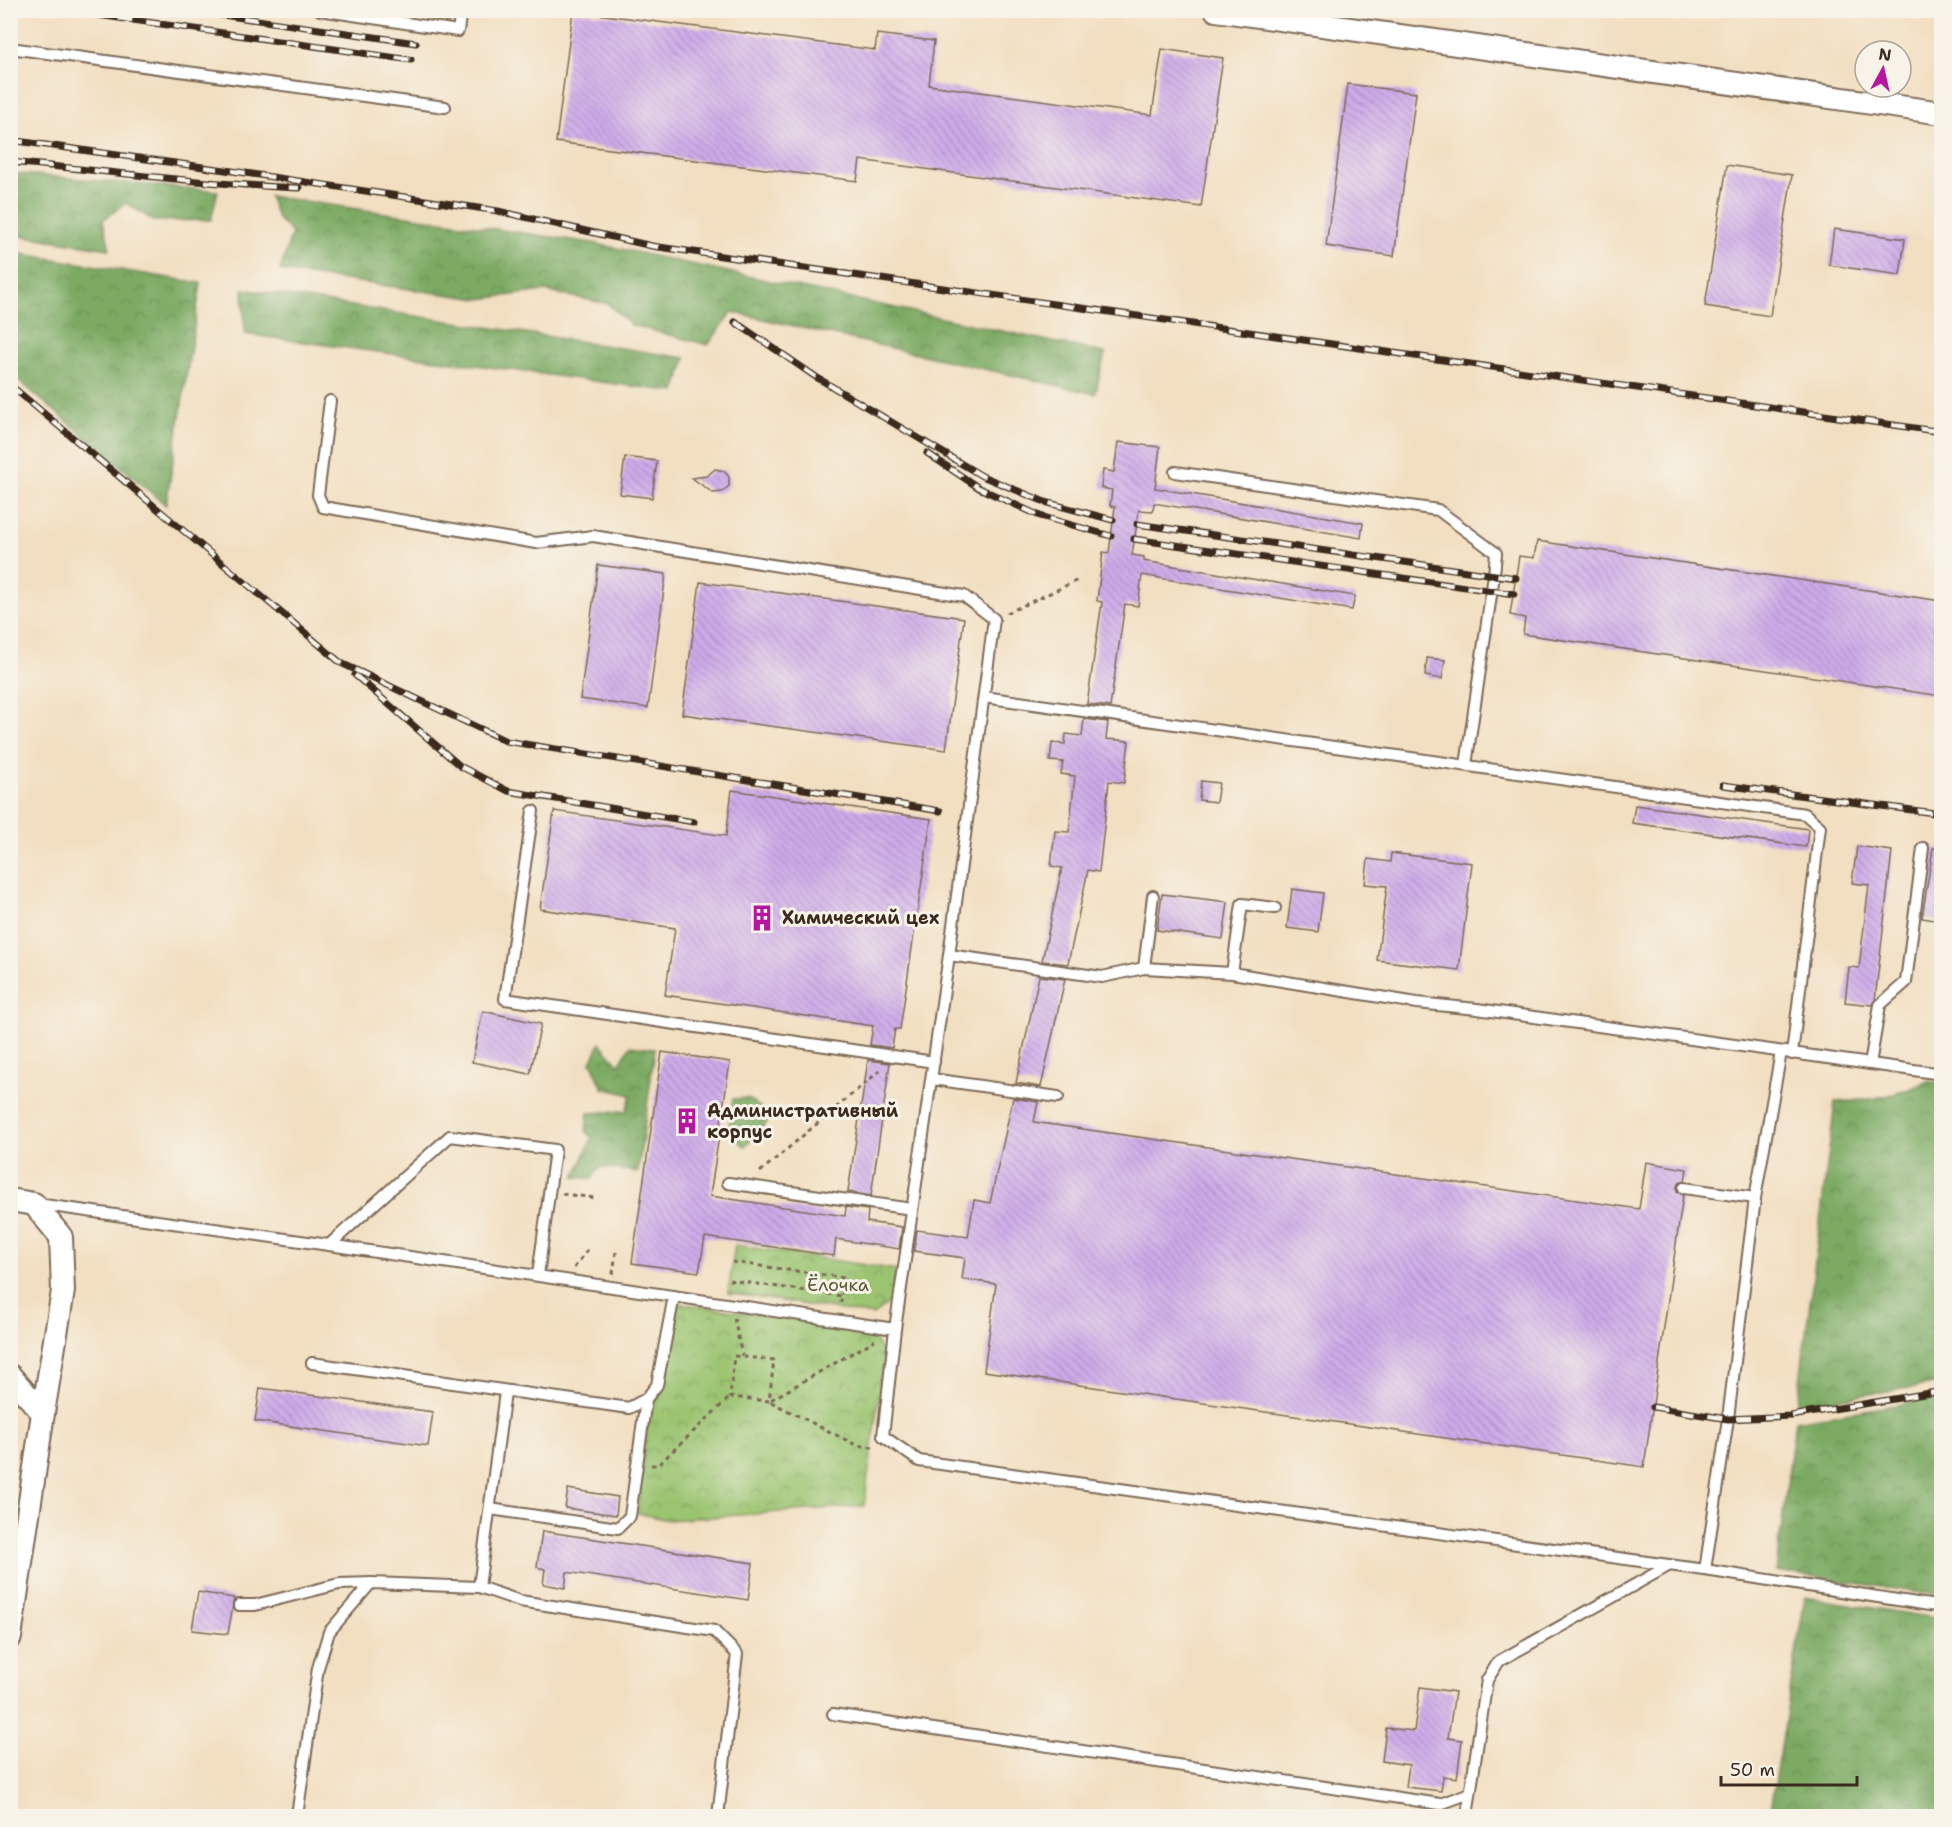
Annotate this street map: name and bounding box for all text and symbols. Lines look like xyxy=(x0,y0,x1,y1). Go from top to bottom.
north arrow xyxy=(1853,39,1913,99)
text: N xyxy=(1877,43,1893,66)
building icon: Химический цех xyxy=(747,903,777,933)
place label: Химический цех xyxy=(782,906,939,930)
place label: Административный корпус xyxy=(707,1099,899,1144)
building icon: Административный корпус xyxy=(672,1106,702,1136)
park label: Ёлочка xyxy=(807,1273,869,1297)
scale bar xyxy=(1721,1749,1858,1787)
text: 50 m xyxy=(1730,1758,1775,1782)

